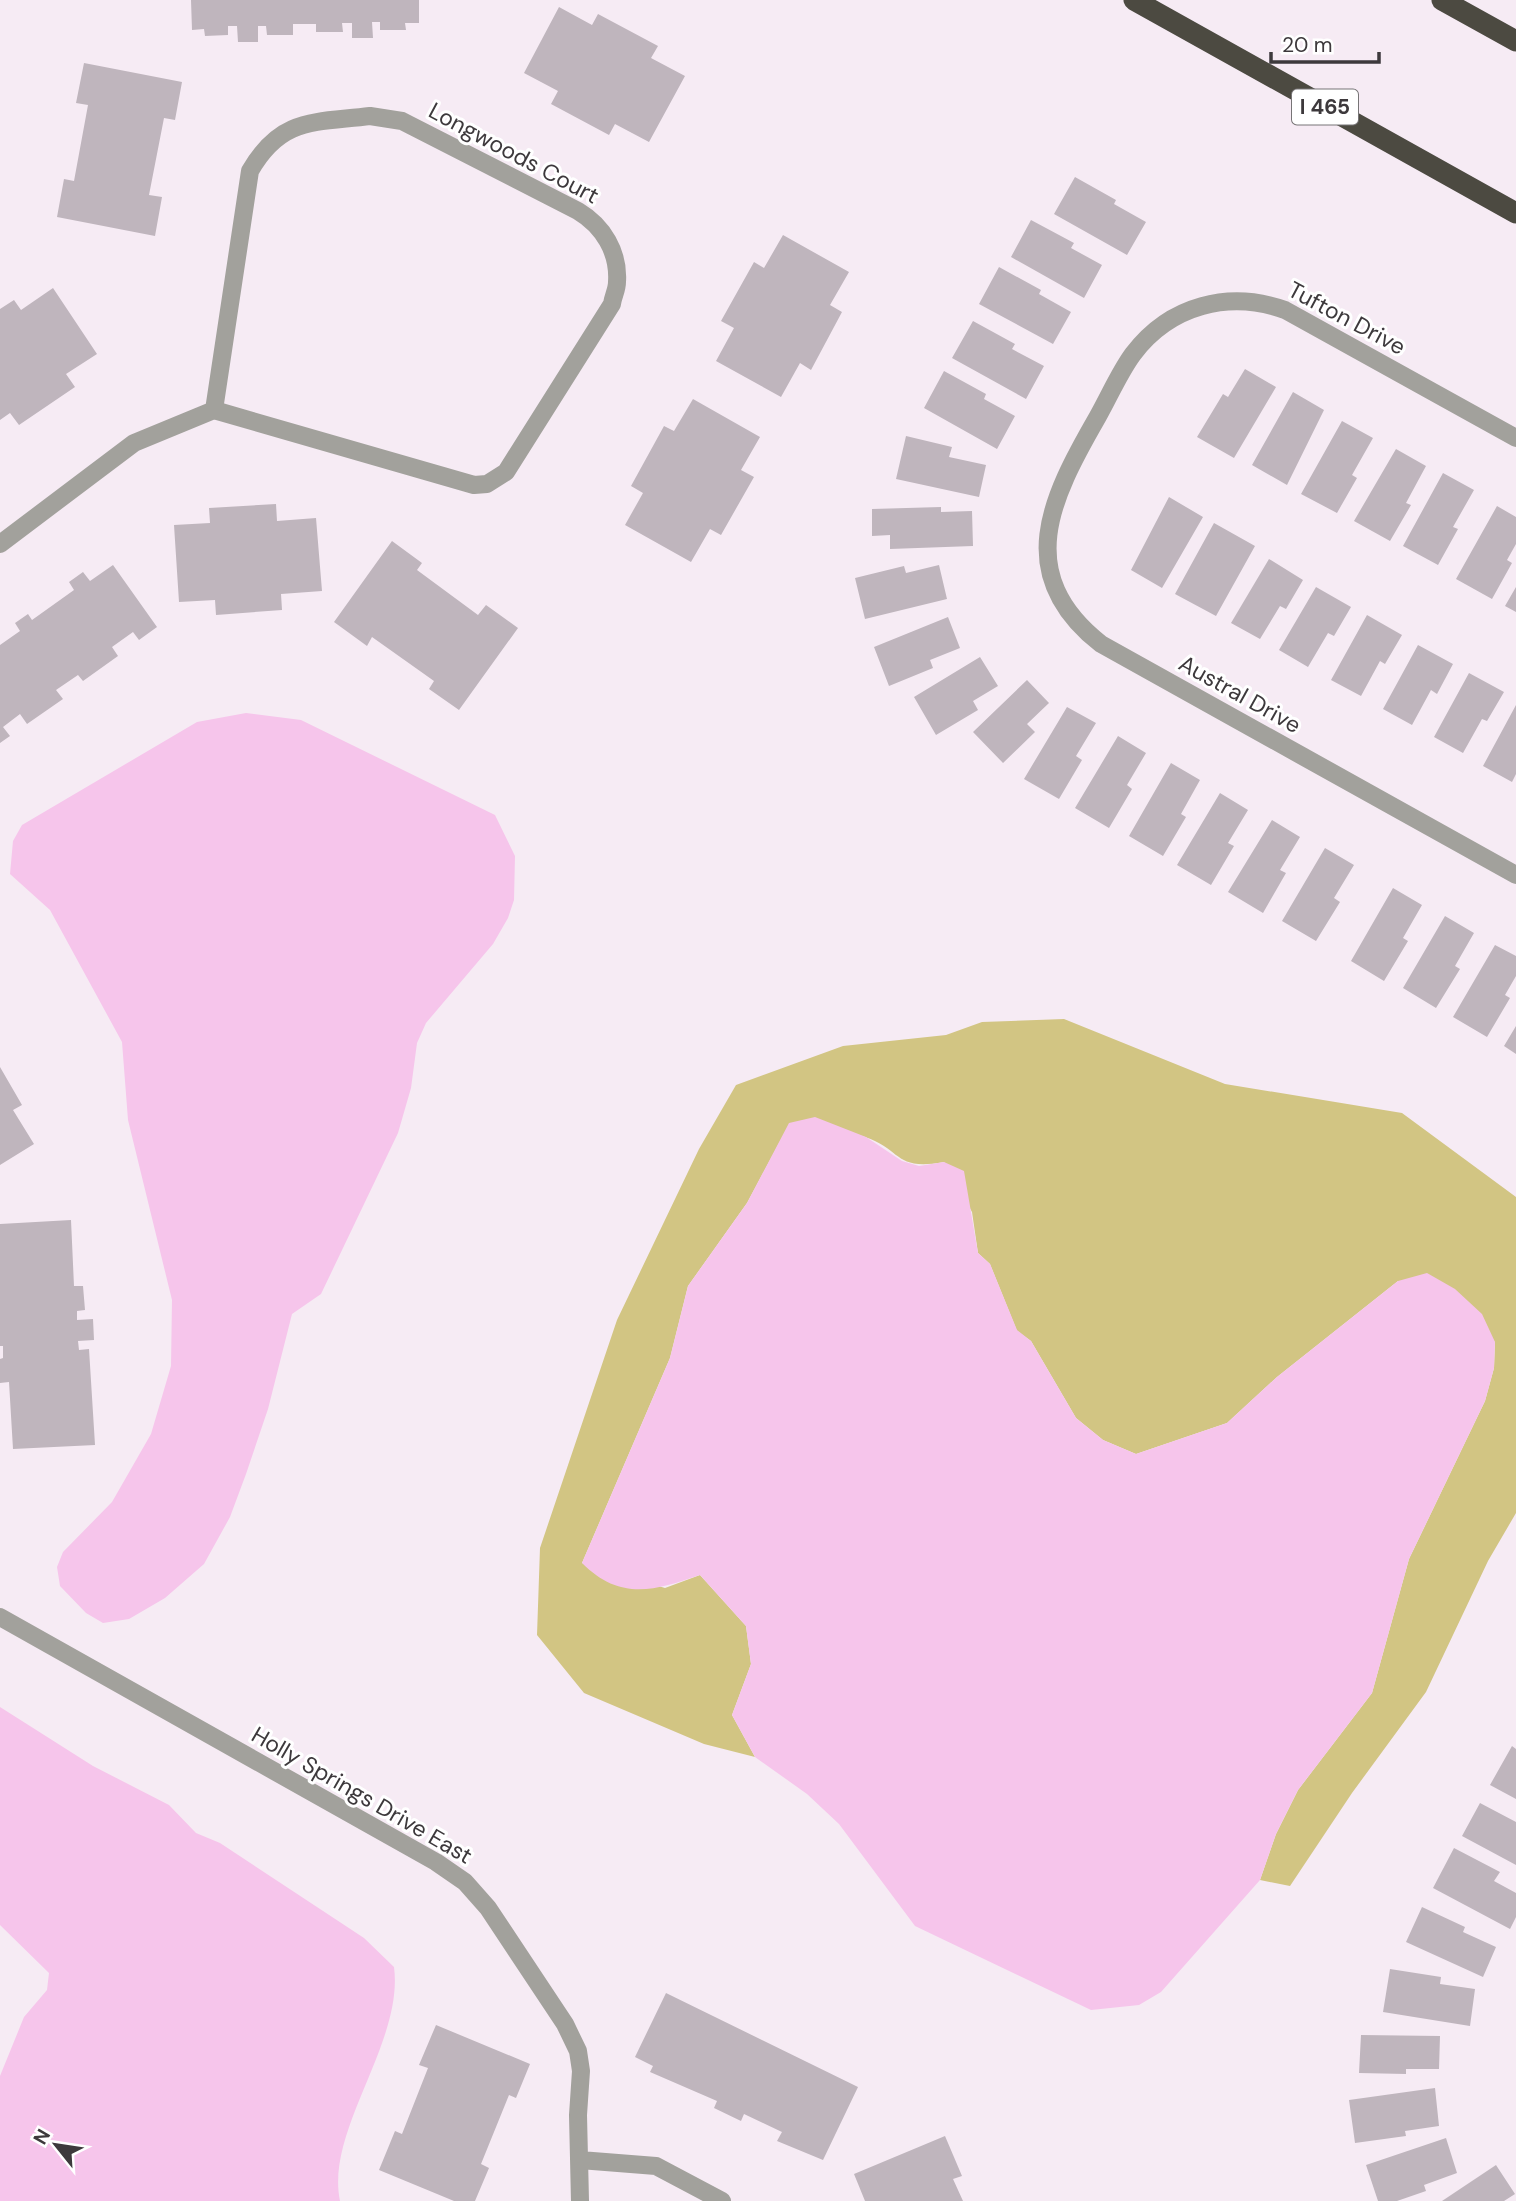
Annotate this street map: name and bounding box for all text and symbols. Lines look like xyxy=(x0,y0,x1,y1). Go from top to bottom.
scale bar xyxy=(1271,21,1380,65)
text: 20 m xyxy=(1282,31,1333,59)
road number: I 465 xyxy=(1292,90,1358,124)
street label: Longwoods Court xyxy=(424,95,604,211)
street label: Tufton Drive xyxy=(1283,275,1411,361)
street label: Austral Drive xyxy=(1174,648,1306,740)
street label: Holly Springs Drive East xyxy=(246,1719,478,1871)
north arrow xyxy=(21,2110,91,2180)
text: N xyxy=(27,2124,56,2149)

